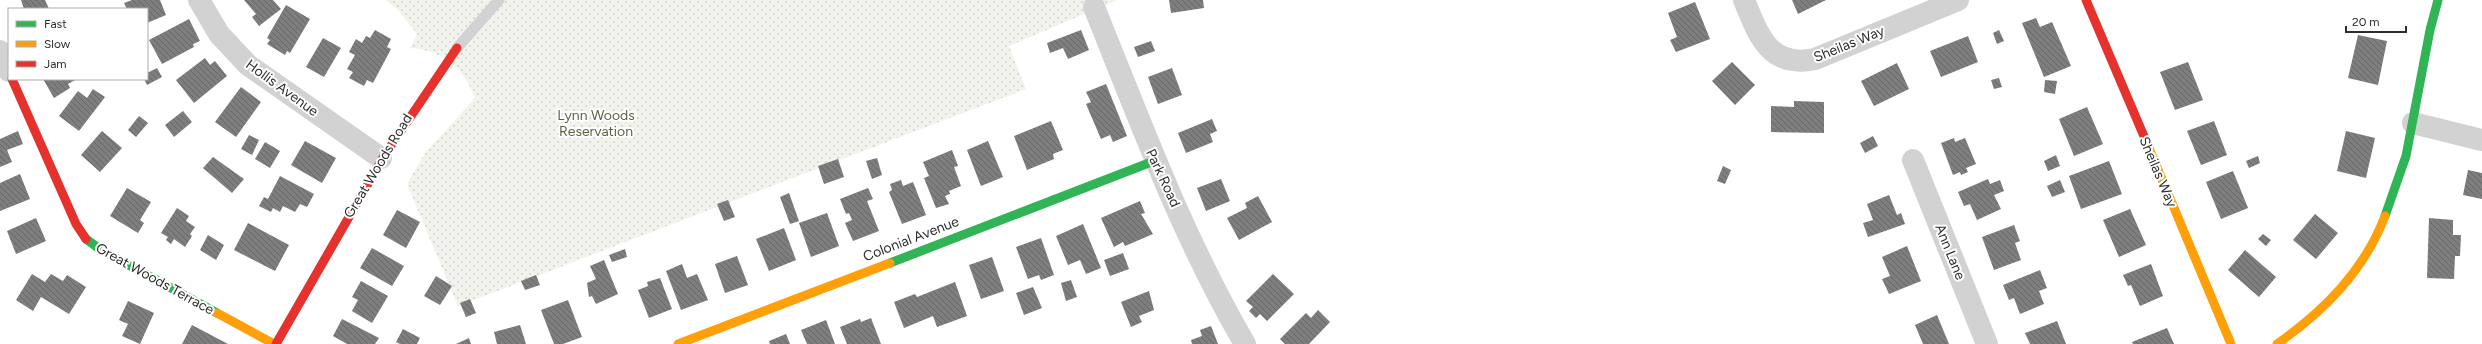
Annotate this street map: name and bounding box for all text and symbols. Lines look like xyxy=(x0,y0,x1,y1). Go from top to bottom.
legend xyxy=(8,8,148,80)
scale bar xyxy=(2346,8,2406,34)
text: 20 m xyxy=(2352,15,2380,29)
text: Fast xyxy=(44,17,67,31)
street label: Sheilas Way xyxy=(1811,22,1887,66)
text: Slow xyxy=(44,37,71,51)
street label: Hollis Avenue xyxy=(242,56,322,120)
text: Jam xyxy=(44,57,67,71)
park label: Lynn Woods Reservation xyxy=(557,107,635,140)
street label: Great Woods Road xyxy=(340,111,416,221)
street label: Sheilas Way xyxy=(2136,134,2181,210)
street label: Park Road xyxy=(1142,146,1184,210)
street label: Colonial Avenue xyxy=(861,213,962,265)
street label: Ann Lane xyxy=(1931,222,1969,283)
street label: Great Woods Terrace xyxy=(93,239,217,319)

